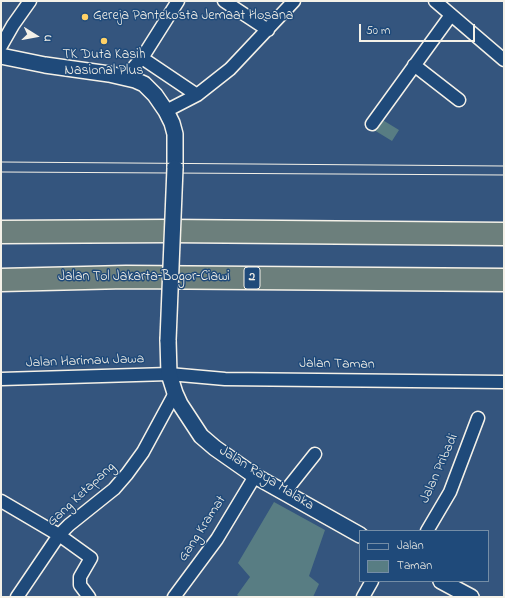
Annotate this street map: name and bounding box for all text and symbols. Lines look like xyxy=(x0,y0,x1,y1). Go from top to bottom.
place label: Gereja Pantekosta Jemaat Hosana xyxy=(93,9,293,25)
marker: Gereja Pantekosta Jemaat Hosana xyxy=(80,12,90,22)
north arrow xyxy=(16,16,56,56)
scale bar xyxy=(361,16,477,42)
text: 50 m xyxy=(366,22,390,40)
text: U xyxy=(39,33,56,43)
marker: TK Duta Kasih Nasional Plus xyxy=(99,36,109,46)
place label: TK Duta Kasih Nasional Plus xyxy=(63,48,145,80)
road number: 2 xyxy=(244,267,260,289)
street label: Jalan Tol Jakarta–Bogor–Ciawi xyxy=(58,270,230,286)
street label: Jalan Harimau Jawa xyxy=(26,352,144,372)
street label: Jalan Taman xyxy=(299,356,375,374)
street label: Jalan Pribadi xyxy=(417,432,463,506)
street label: Jalan Raya Malaka xyxy=(216,443,316,515)
street label: Gang Ketapang xyxy=(45,459,119,531)
street label: Gang Kramat xyxy=(176,493,230,565)
legend xyxy=(359,530,489,582)
text: Jalan xyxy=(397,537,424,555)
text: Taman xyxy=(397,557,432,575)

